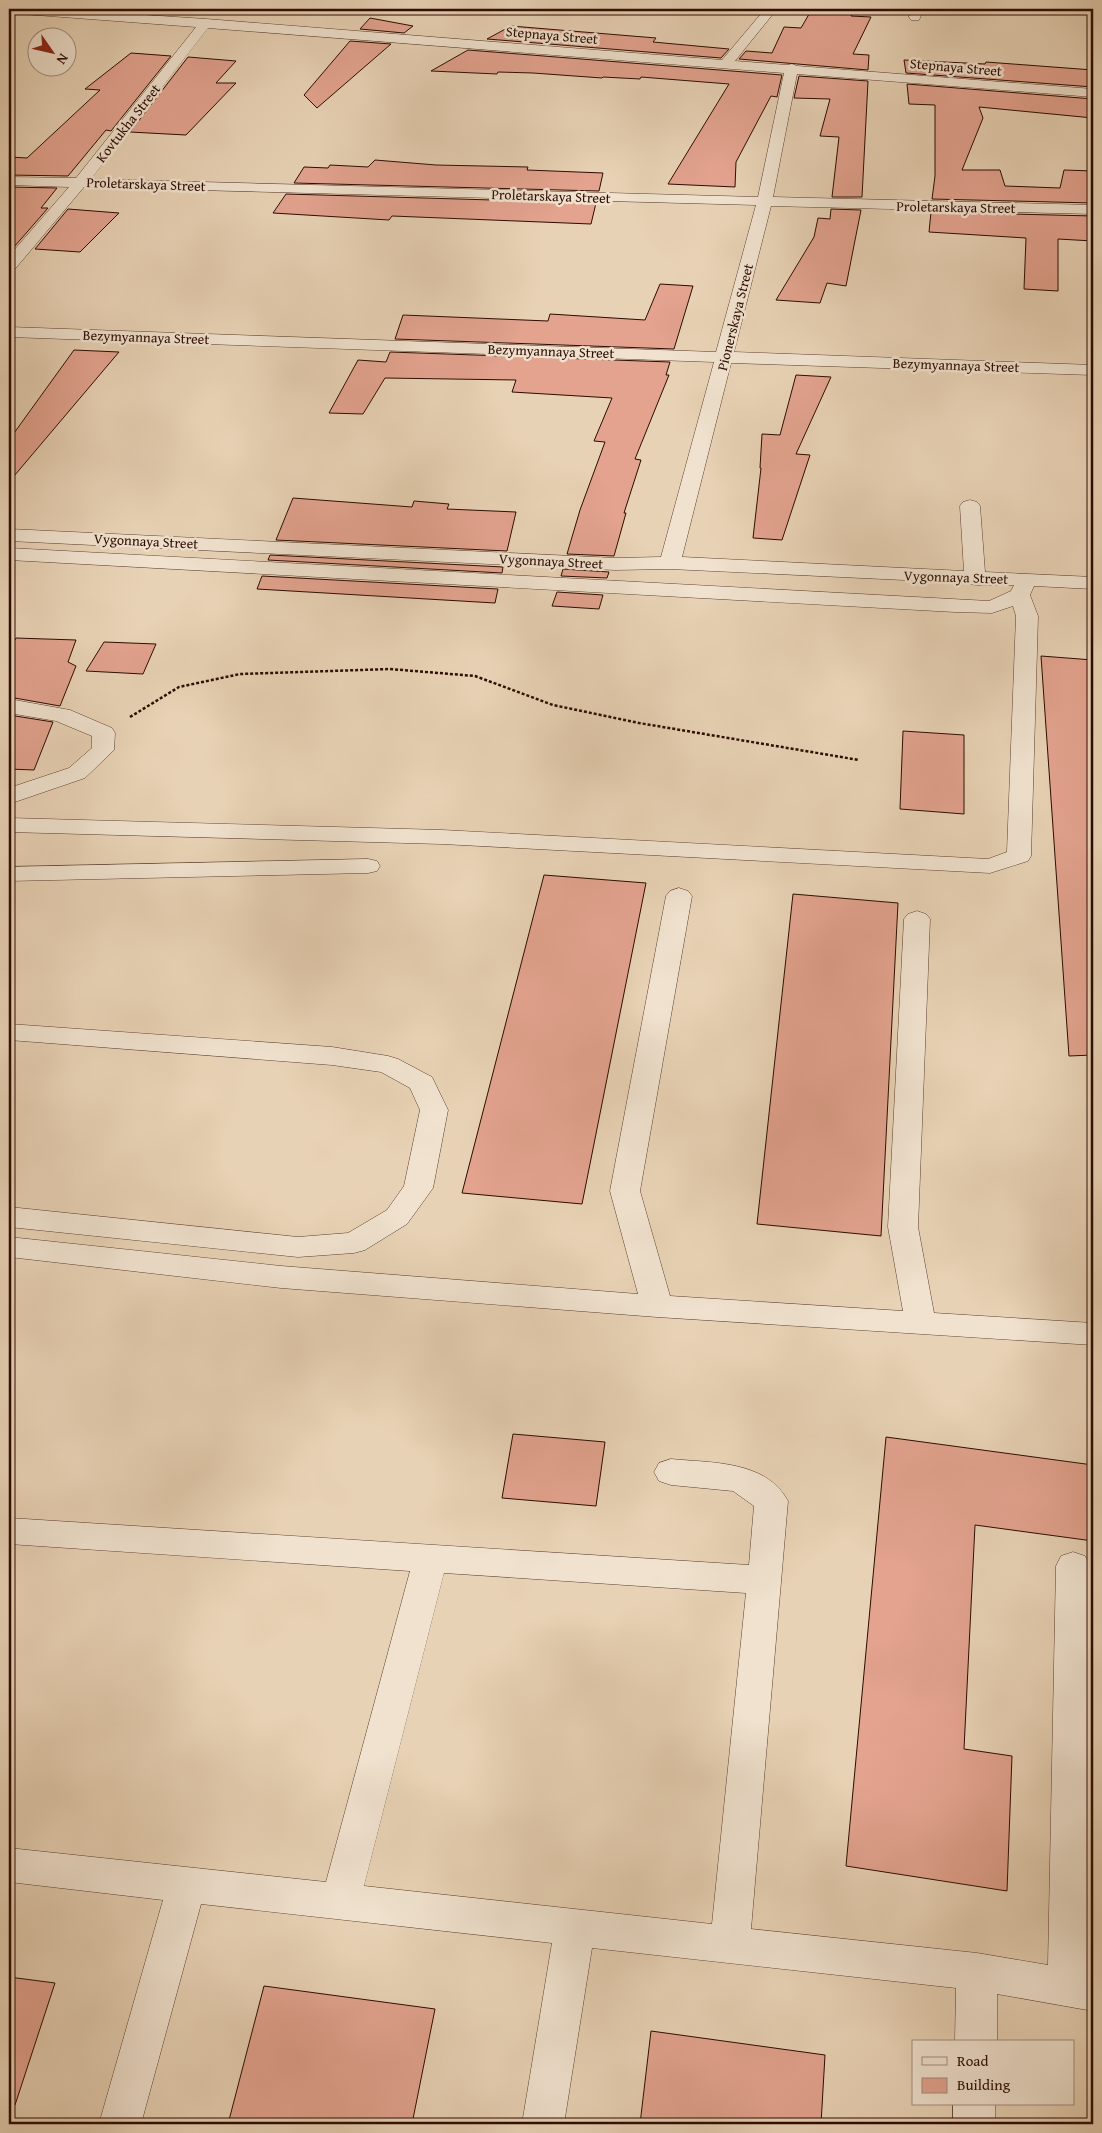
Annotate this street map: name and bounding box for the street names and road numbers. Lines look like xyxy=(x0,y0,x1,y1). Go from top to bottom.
street label: Stepnaya Street xyxy=(505,21,599,49)
street label: Stepnaya Street xyxy=(909,53,1003,81)
street label: Kovtukha Street xyxy=(91,79,165,166)
street label: Proletarskaya Street xyxy=(86,172,206,196)
street label: Proletarskaya Street xyxy=(491,184,611,208)
street label: Proletarskaya Street xyxy=(896,196,1016,218)
street label: Pionerskaya Street xyxy=(712,261,758,373)
street label: Bezymyannaya Street xyxy=(82,325,210,349)
street label: Bezymyannaya Street xyxy=(487,339,615,363)
street label: Bezymyannaya Street xyxy=(892,353,1020,377)
street label: Vygonnaya Street xyxy=(93,528,199,554)
street label: Vygonnaya Street xyxy=(498,548,604,574)
street label: Vygonnaya Street xyxy=(903,565,1009,589)

